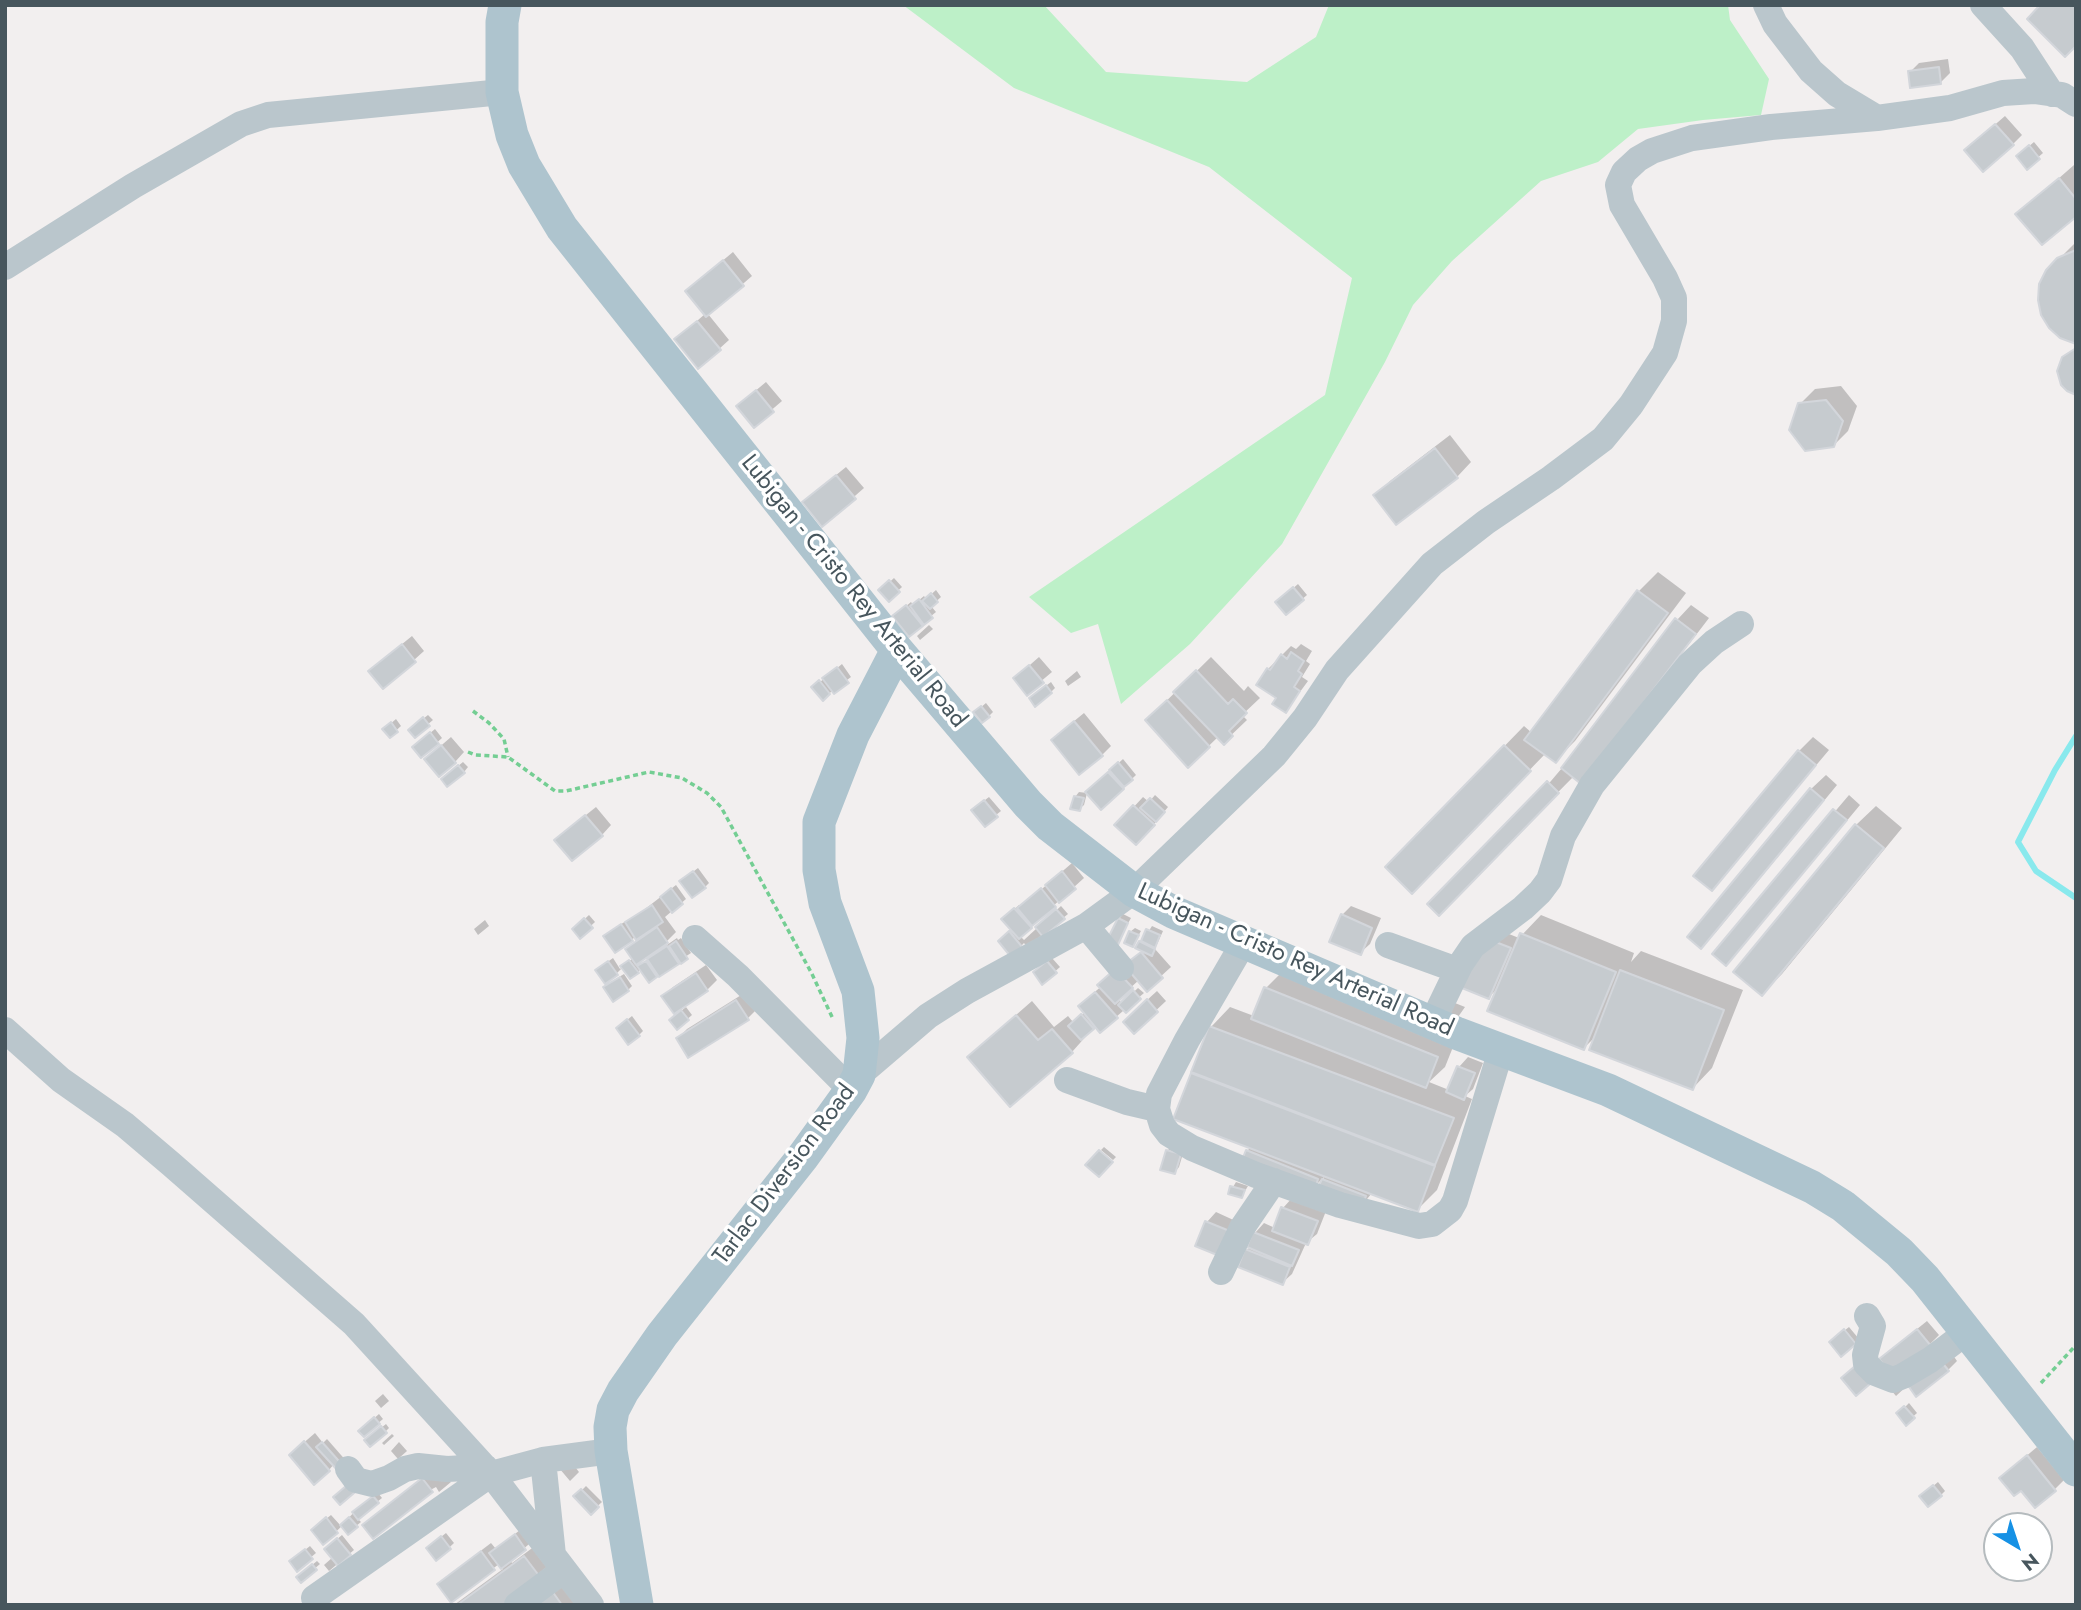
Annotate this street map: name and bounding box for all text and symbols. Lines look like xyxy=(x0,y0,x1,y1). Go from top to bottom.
street label: Lubigan - Cristo Rey Arterial Road xyxy=(734,450,972,734)
street label: Lubigan - Cristo Rey Arterial Road xyxy=(1133,878,1457,1044)
street label: Tarlac Diversion Road xyxy=(708,1079,862,1271)
north arrow xyxy=(1983,1512,2053,1582)
text: N xyxy=(2016,1547,2045,1577)

